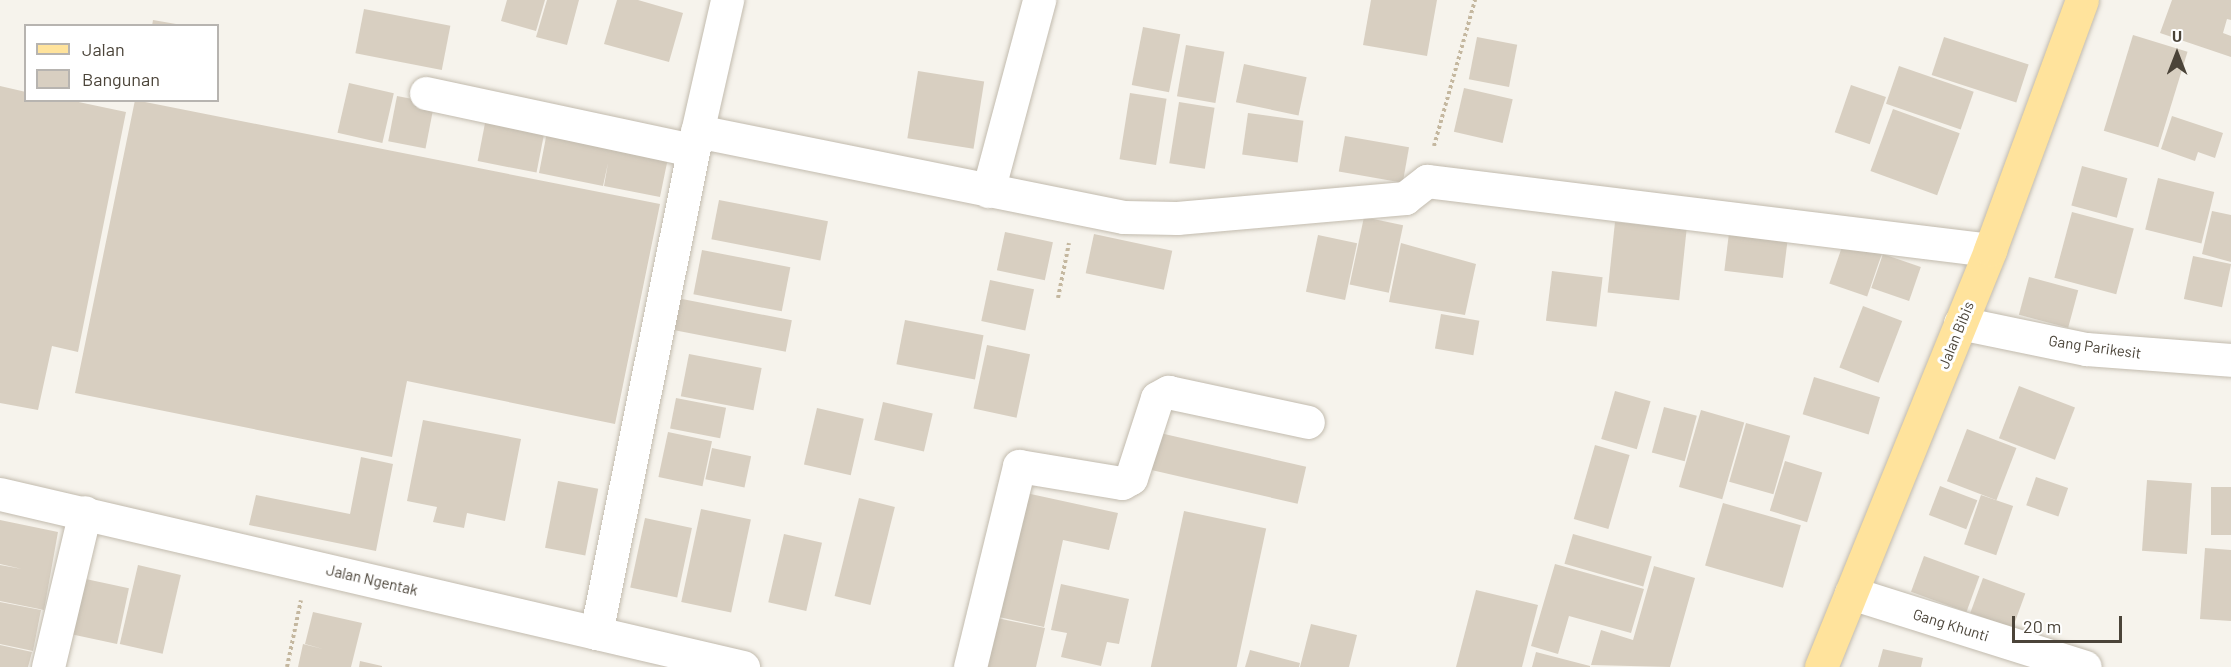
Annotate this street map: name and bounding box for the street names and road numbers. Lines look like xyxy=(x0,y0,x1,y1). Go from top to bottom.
street label: Jalan Bibis xyxy=(1934,299,1978,371)
street label: Gang Parikesit xyxy=(2048,332,2142,362)
street label: Jalan Ngentak xyxy=(324,561,420,599)
street label: Gang Khunti xyxy=(1911,605,1991,645)

